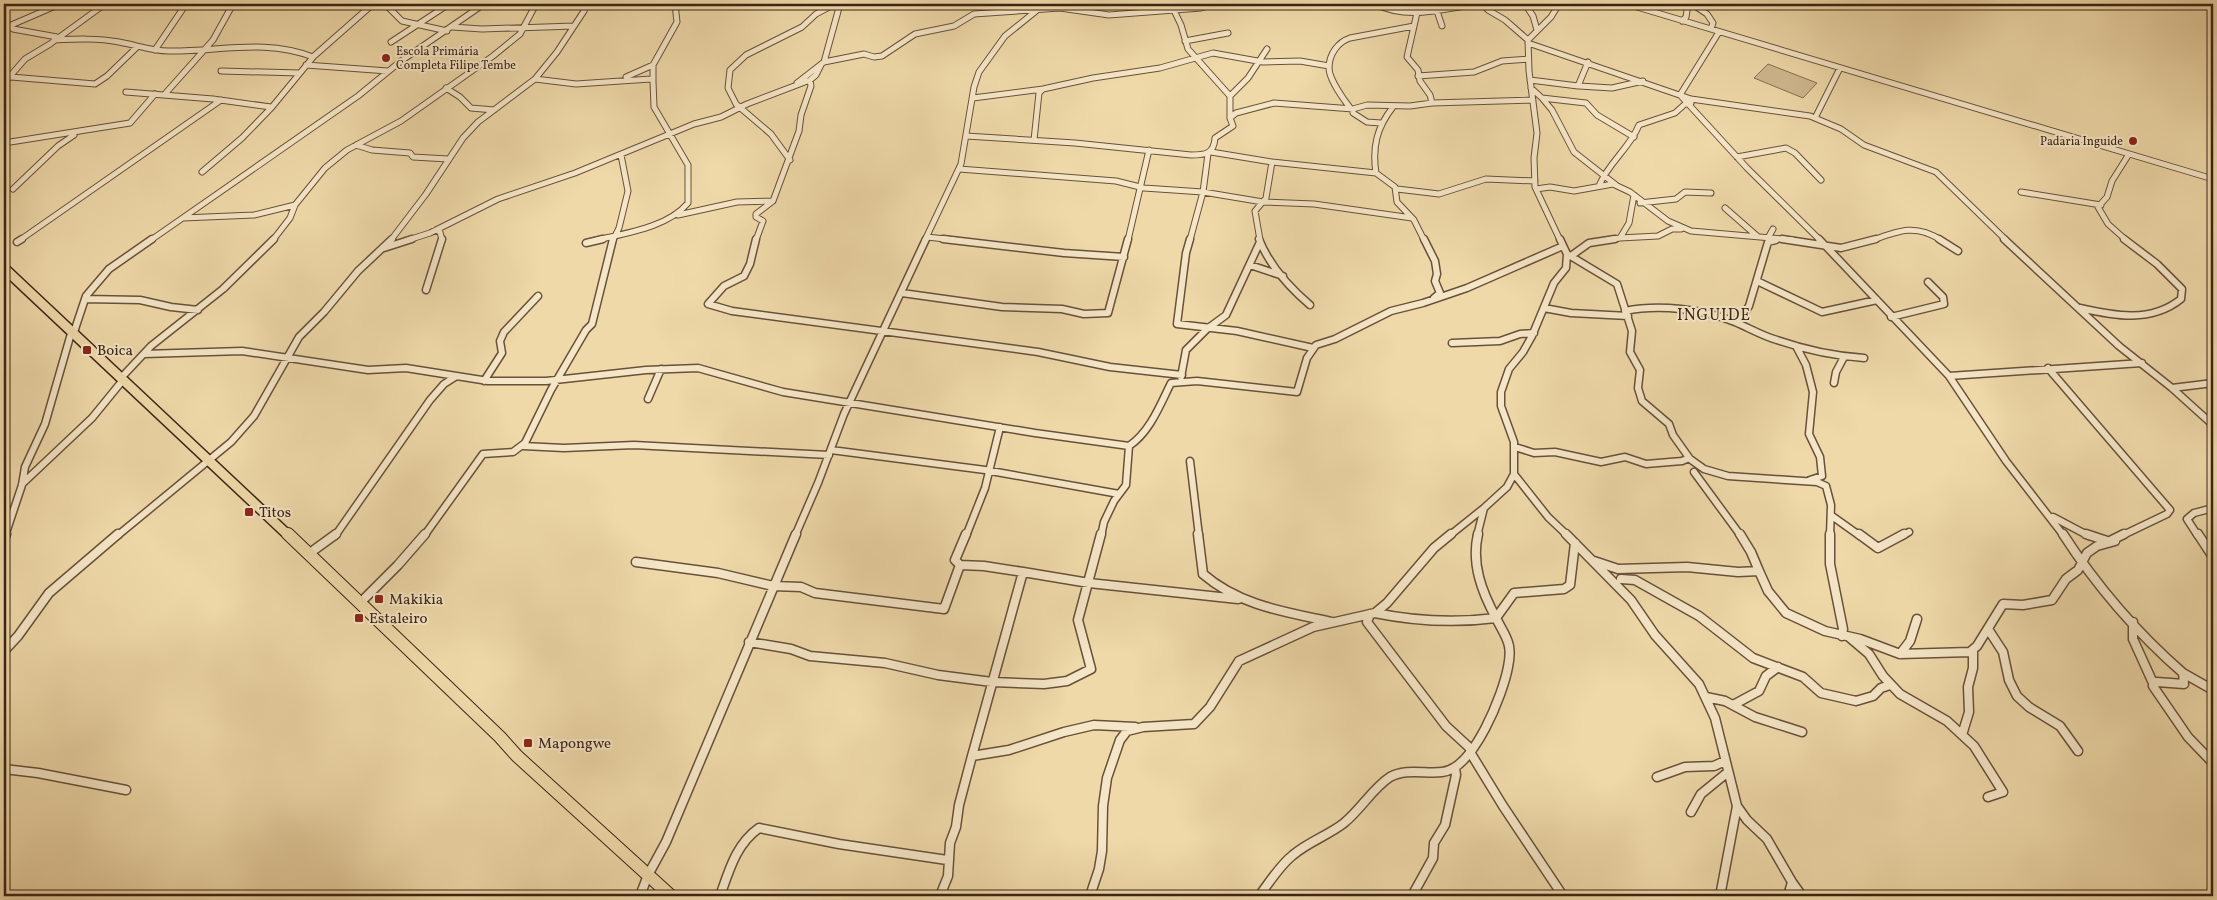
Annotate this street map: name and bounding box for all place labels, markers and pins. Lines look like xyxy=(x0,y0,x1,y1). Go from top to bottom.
place label: Escola Primária Completa Filipe Tembe xyxy=(396,44,516,74)
marker: Escola Primária Completa Filipe Tembe xyxy=(380,52,392,64)
place label: Padaria Inguide xyxy=(2040,134,2123,150)
marker: Padaria Inguide xyxy=(2127,135,2139,147)
place label: Boica xyxy=(97,341,133,362)
marker: Boica xyxy=(81,344,93,356)
place label: Titos xyxy=(259,503,291,524)
marker: Titos xyxy=(243,506,255,518)
place label: Makikia xyxy=(389,590,443,611)
marker: Makikia xyxy=(373,593,385,605)
place label: Estaleiro xyxy=(369,609,428,630)
marker: Estaleiro xyxy=(353,612,365,624)
place label: Mapongwe xyxy=(538,734,611,755)
marker: Mapongwe xyxy=(522,737,534,749)

